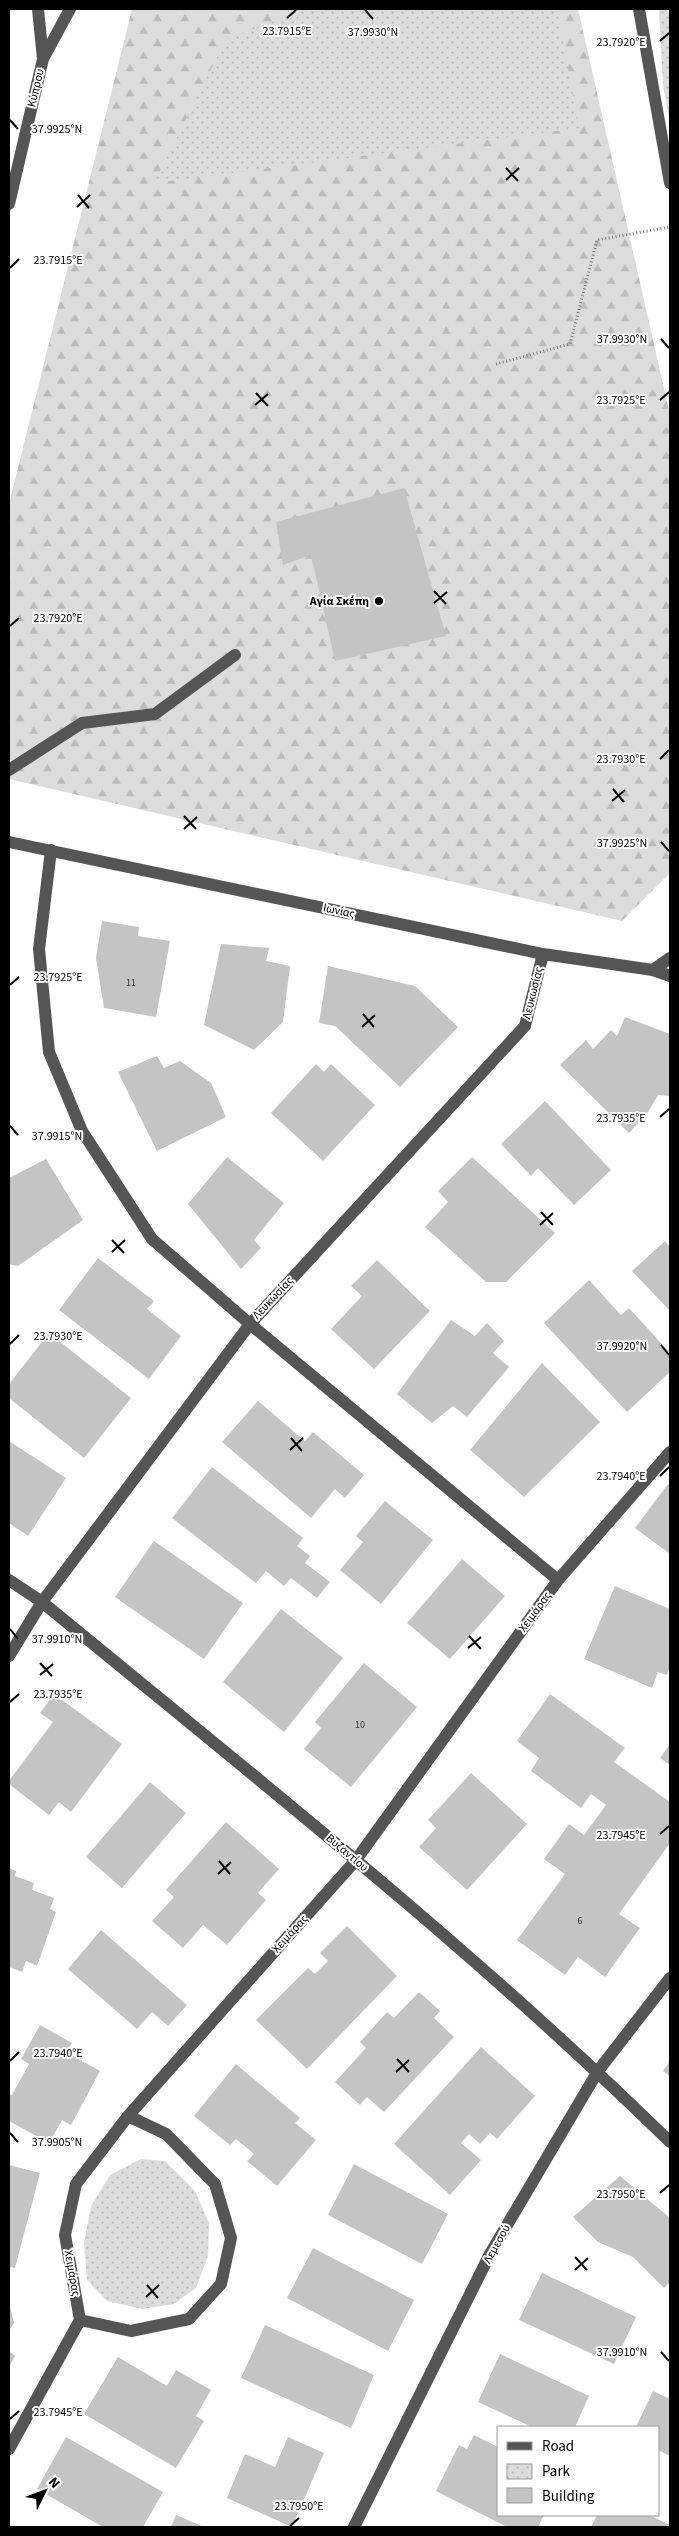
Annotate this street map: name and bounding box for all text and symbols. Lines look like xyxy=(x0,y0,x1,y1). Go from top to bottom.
text: 23.7915°E xyxy=(262,23,312,40)
text: 37.9930°N xyxy=(348,24,398,41)
text: 23.7920°E xyxy=(596,34,646,51)
street label: Κύπρου xyxy=(23,67,49,109)
text: 37.9925°N xyxy=(32,121,82,138)
text: 23.7915°E xyxy=(33,252,83,269)
text: 37.9930°N xyxy=(597,331,647,348)
text: 23.7925°E xyxy=(596,392,646,409)
place label: Αγία Σκέπη xyxy=(309,593,369,610)
marker: Αγία Σκέπη xyxy=(373,595,385,607)
text: 23.7920°E xyxy=(33,610,83,627)
text: 23.7930°E xyxy=(596,751,646,768)
text: 37.9925°N xyxy=(597,835,647,852)
street label: Ιωνίας xyxy=(322,899,356,923)
street label: Λευκωσίας xyxy=(518,965,548,1021)
text: 23.7925°E xyxy=(33,969,83,986)
house number: 11 xyxy=(126,976,136,990)
text: 23.7935°E xyxy=(596,1110,646,1127)
text: 37.9915°N xyxy=(32,1128,82,1145)
street label: Λευκωσίας xyxy=(249,1273,297,1323)
text: 23.7930°E xyxy=(33,1328,83,1345)
text: 37.9920°N xyxy=(597,1338,647,1355)
text: 23.7940°E xyxy=(596,1468,646,1485)
street label: Χειμάρας xyxy=(514,1588,556,1636)
text: 37.9910°N xyxy=(32,1631,82,1648)
text: 23.7935°E xyxy=(33,1686,83,1703)
house number: 10 xyxy=(355,1718,365,1732)
text: 23.7945°E xyxy=(596,1827,646,1844)
street label: Βυζαντίου xyxy=(322,1830,372,1876)
street label: Χειμάρας xyxy=(268,1911,312,1957)
house number: 6 xyxy=(578,1914,583,1928)
text: 23.7940°E xyxy=(33,2045,83,2062)
text: 37.9905°N xyxy=(32,2134,82,2151)
text: 23.7950°E xyxy=(596,2186,646,2203)
street label: Λεμεσού xyxy=(479,2221,515,2267)
street label: Χειμάρας xyxy=(60,2249,84,2297)
text: 37.9910°N xyxy=(597,2344,647,2361)
text: 23.7945°E xyxy=(33,2404,83,2421)
legend xyxy=(497,2426,659,2516)
text: Road xyxy=(542,2436,574,2457)
text: Park xyxy=(542,2461,571,2482)
north arrow xyxy=(20,2466,70,2516)
text: N xyxy=(43,2473,64,2493)
text: Building xyxy=(542,2486,595,2507)
text: 23.7950°E xyxy=(274,2498,324,2515)

